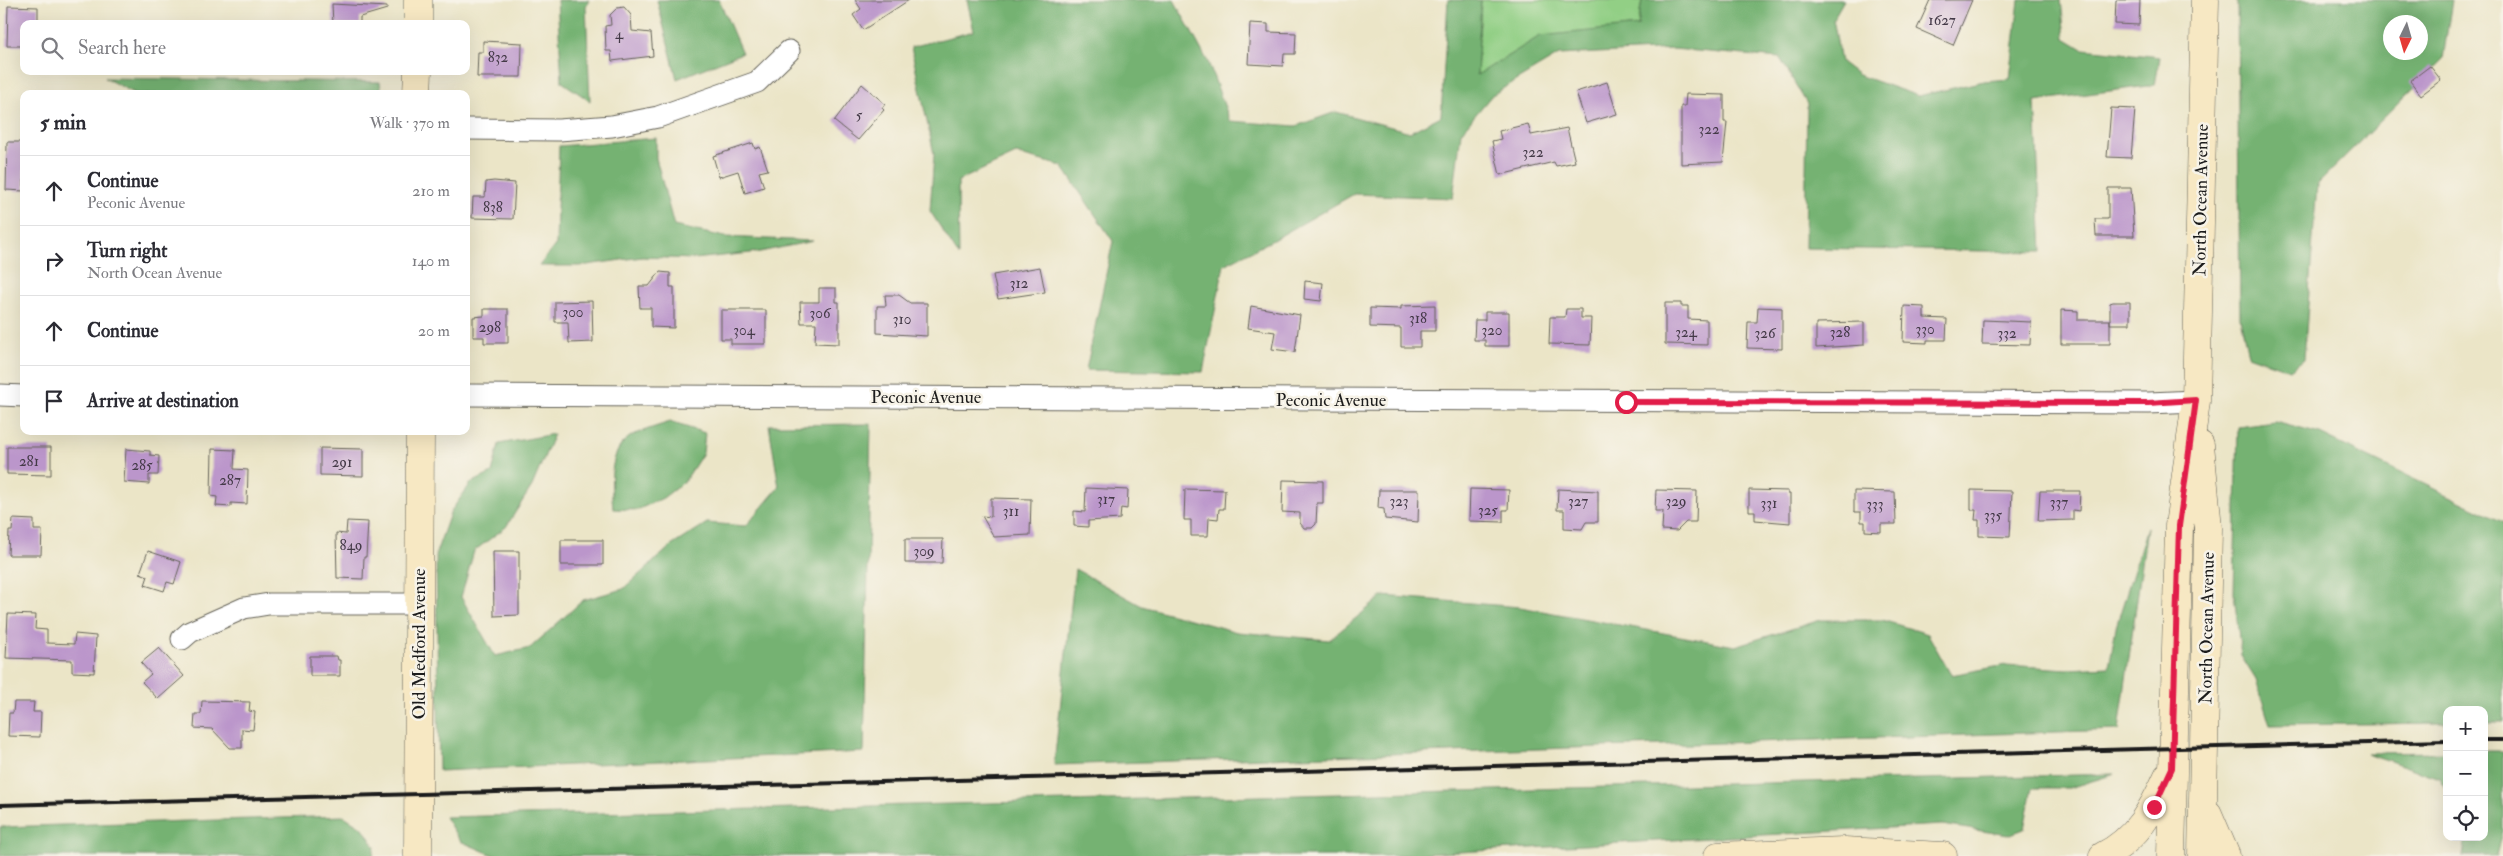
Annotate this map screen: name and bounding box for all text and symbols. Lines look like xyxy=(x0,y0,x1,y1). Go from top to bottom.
house number: 1627 xyxy=(1928,11,1956,30)
north arrow xyxy=(2383,15,2428,60)
search box xyxy=(20,20,470,75)
house number: 4 xyxy=(615,25,624,44)
icon: search xyxy=(38,34,66,62)
text: Search here xyxy=(78,36,166,60)
house number: 832 xyxy=(488,48,509,67)
house number: 5 xyxy=(856,106,863,125)
text: 5 min xyxy=(40,109,86,136)
text: Walk · 370 m xyxy=(369,113,450,133)
house number: 322 xyxy=(1699,120,1720,139)
street label: North Ocean Avenue xyxy=(2188,123,2214,276)
house number: 322 xyxy=(1523,143,1544,162)
text: Continue xyxy=(87,169,158,193)
icon: ahead xyxy=(40,177,68,205)
text: 210 m xyxy=(412,181,450,201)
text: Peconic Avenue xyxy=(87,193,185,213)
house number: 838 xyxy=(483,198,503,217)
text: Turn right xyxy=(87,239,167,263)
icon: right xyxy=(40,247,68,275)
text: 140 m xyxy=(412,251,450,271)
text: North Ocean Avenue xyxy=(87,263,222,283)
house number: 312 xyxy=(1010,274,1029,293)
house number: 300 xyxy=(562,303,584,322)
house number: 306 xyxy=(809,304,832,323)
house number: 318 xyxy=(1409,309,1427,328)
house number: 310 xyxy=(893,310,911,329)
icon: ahead xyxy=(40,317,68,345)
house number: 298 xyxy=(479,318,501,337)
text: Continue xyxy=(87,319,158,343)
house number: 330 xyxy=(1915,320,1935,339)
text: 20 m xyxy=(418,321,450,341)
house number: 304 xyxy=(733,321,756,340)
house number: 320 xyxy=(1481,321,1503,340)
house number: 324 xyxy=(1675,323,1698,342)
house number: 328 xyxy=(1830,323,1850,342)
house number: 326 xyxy=(1755,324,1777,343)
house number: 332 xyxy=(1997,324,2017,343)
street label: Peconic Avenue xyxy=(871,386,982,409)
icon: arrive xyxy=(40,387,68,415)
text: Arrive at destination xyxy=(87,389,239,413)
street label: Peconic Avenue xyxy=(1276,389,1387,412)
route start xyxy=(1615,391,1638,414)
house number: 281 xyxy=(19,452,39,471)
house number: 291 xyxy=(332,453,352,472)
house number: 285 xyxy=(131,456,153,475)
house number: 287 xyxy=(219,471,241,490)
house number: 317 xyxy=(1097,490,1115,509)
house number: 323 xyxy=(1389,492,1409,511)
house number: 327 xyxy=(1568,492,1588,511)
house number: 329 xyxy=(1665,492,1687,511)
house number: 337 xyxy=(2050,493,2068,512)
house number: 331 xyxy=(1761,494,1777,513)
house number: 333 xyxy=(1866,495,1884,514)
house number: 325 xyxy=(1478,501,1498,520)
house number: 311 xyxy=(1003,502,1019,521)
house number: 335 xyxy=(1984,506,2002,525)
house number: 849 xyxy=(340,536,362,555)
house number: 309 xyxy=(913,542,935,561)
street label: North Ocean Avenue xyxy=(2194,551,2220,704)
street label: Old Medford Avenue xyxy=(408,568,431,719)
map controls xyxy=(2443,706,2488,841)
button: + xyxy=(2443,706,2488,751)
button: − xyxy=(2443,751,2488,796)
route end xyxy=(2143,796,2166,819)
button: locate xyxy=(2443,796,2488,841)

